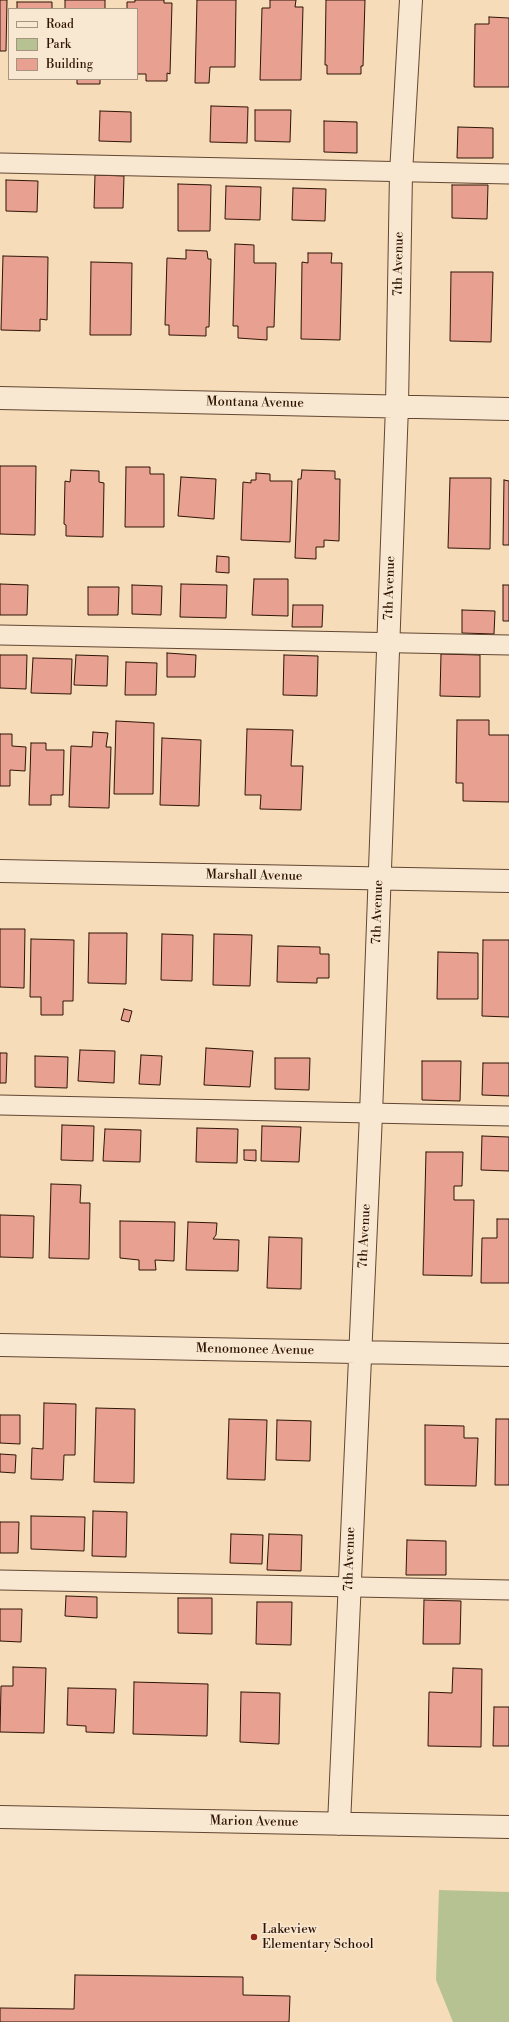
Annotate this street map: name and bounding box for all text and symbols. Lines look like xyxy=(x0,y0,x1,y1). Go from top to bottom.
legend xyxy=(8,8,138,80)
text: Road xyxy=(46,17,74,32)
text: Park xyxy=(46,37,71,52)
text: Building xyxy=(46,57,93,72)
street label: 7th Avenue xyxy=(391,232,407,296)
street label: Montana Avenue xyxy=(206,394,304,412)
street label: 7th Avenue xyxy=(381,555,399,621)
street label: Marshall Avenue xyxy=(205,867,303,885)
street label: 7th Avenue xyxy=(369,879,387,945)
street label: 7th Avenue xyxy=(356,1203,374,1269)
street label: Menomonee Avenue xyxy=(196,1341,314,1359)
street label: 7th Avenue xyxy=(341,1526,359,1592)
street label: Marion Avenue xyxy=(209,1813,299,1831)
place label: Lakeview Elementary School xyxy=(262,1922,374,1953)
marker: Lakeview Elementary School xyxy=(249,1932,259,1942)

